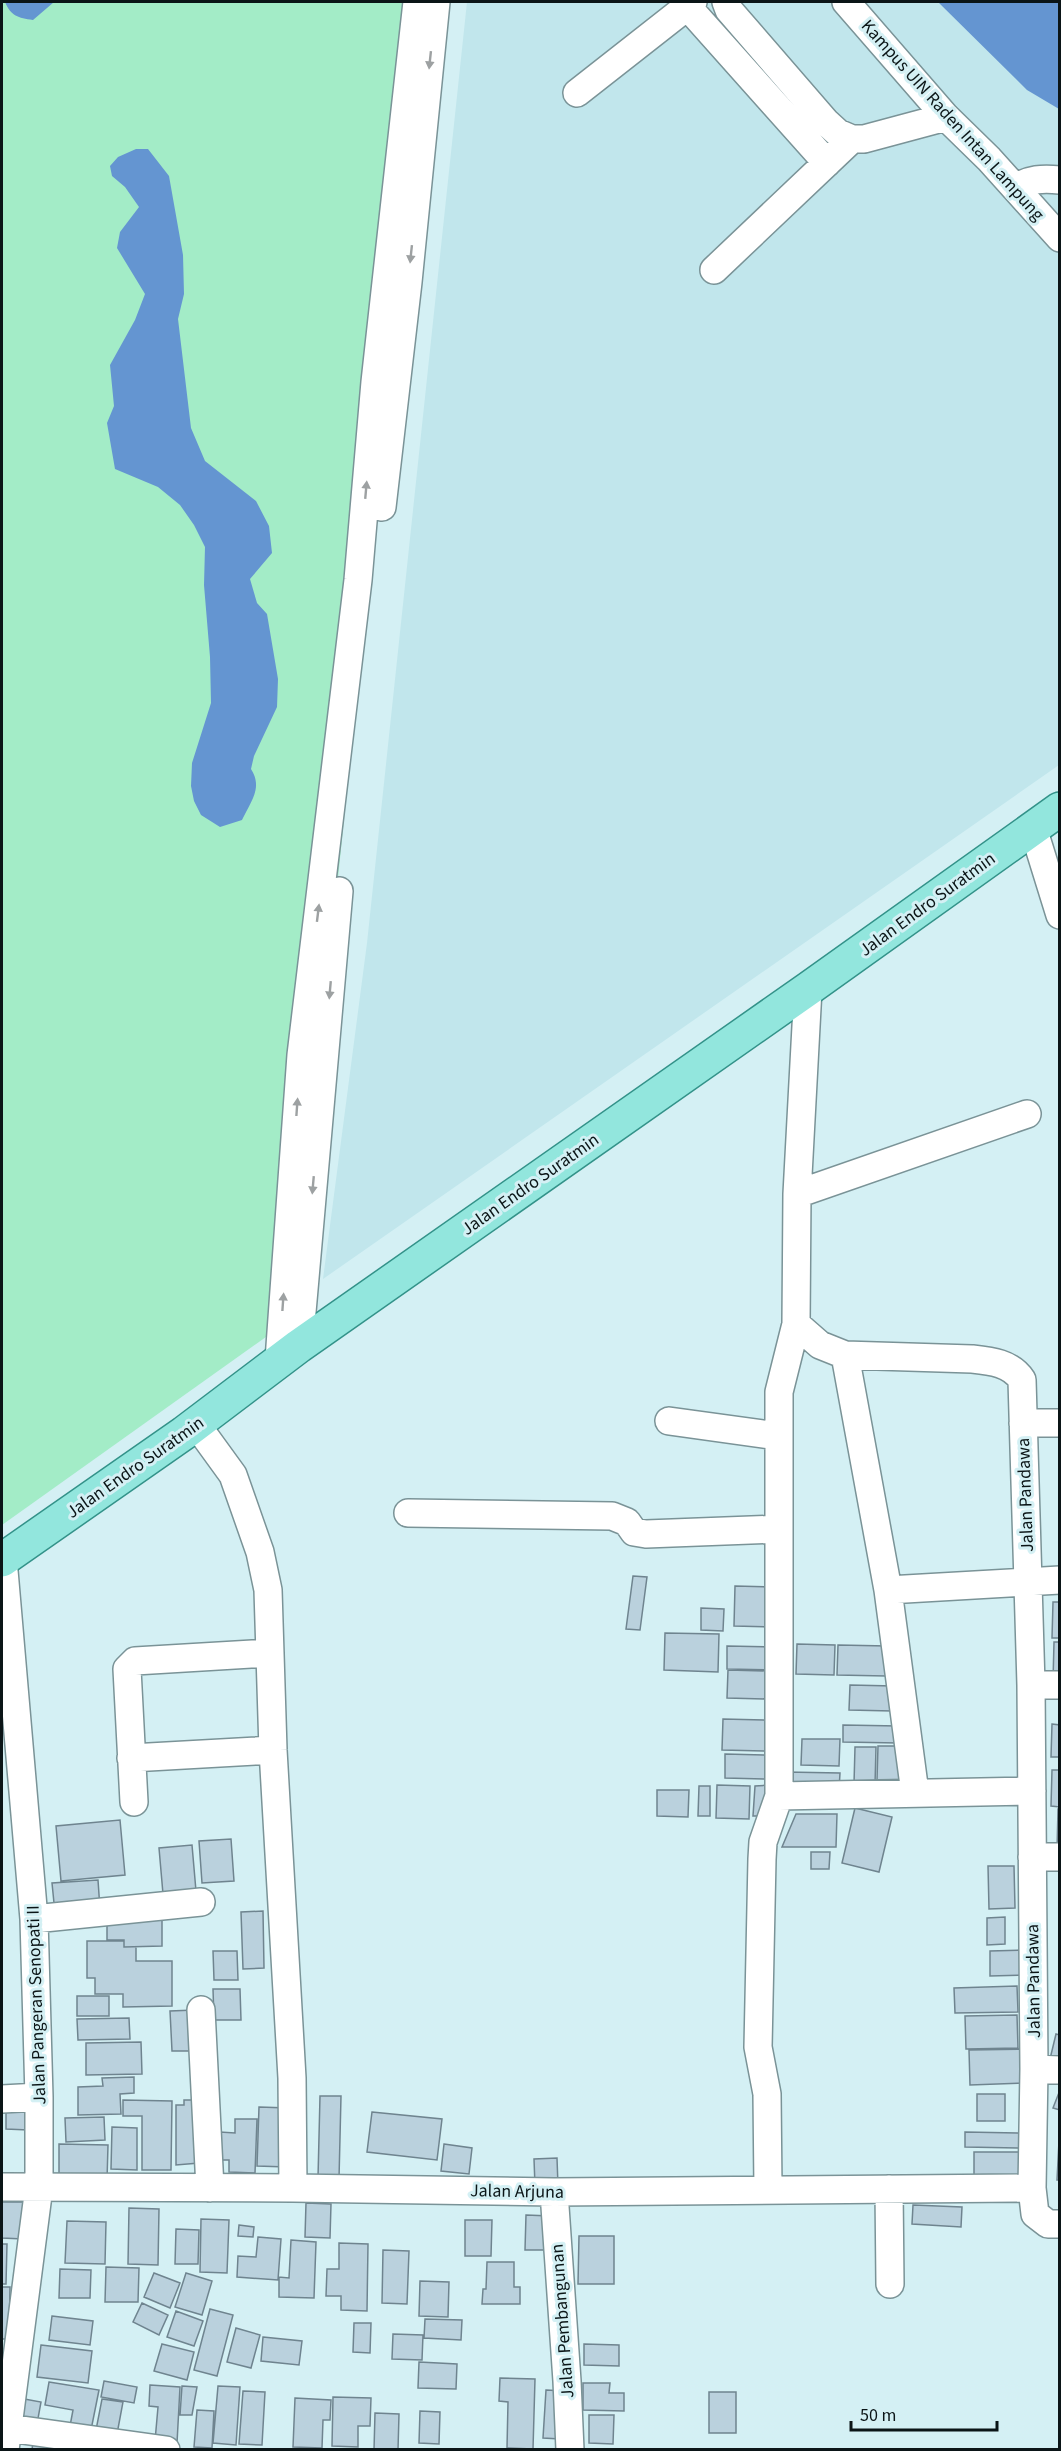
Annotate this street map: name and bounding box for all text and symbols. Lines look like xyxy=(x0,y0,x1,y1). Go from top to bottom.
street label: Kampus UIN Raden Intan Lampung xyxy=(855,14,1050,226)
one-way arrow xyxy=(425,50,435,69)
one-way arrow xyxy=(406,244,416,263)
one-way arrow xyxy=(361,480,370,499)
street label: Jalan Endro Suratmin xyxy=(854,846,1001,962)
one-way arrow xyxy=(313,904,323,923)
one-way arrow xyxy=(325,981,335,1000)
one-way arrow xyxy=(293,1098,302,1117)
street label: Jalan Endro Suratmin xyxy=(456,1127,604,1241)
one-way arrow xyxy=(308,1175,318,1194)
one-way arrow xyxy=(279,1292,288,1311)
street label: Jalan Endro Suratmin xyxy=(61,1410,209,1524)
street label: Jalan Pandawa xyxy=(1011,1438,1040,1552)
street label: Jalan Pangeran Senopati II xyxy=(21,1905,52,2105)
street label: Jalan Pandawa xyxy=(1020,1924,1047,2038)
street label: Jalan Arjuna xyxy=(470,2178,564,2205)
street label: Jalan Pembangunan xyxy=(545,2243,580,2399)
scale bar xyxy=(851,2394,996,2432)
text: 50 m xyxy=(860,2403,896,2428)

